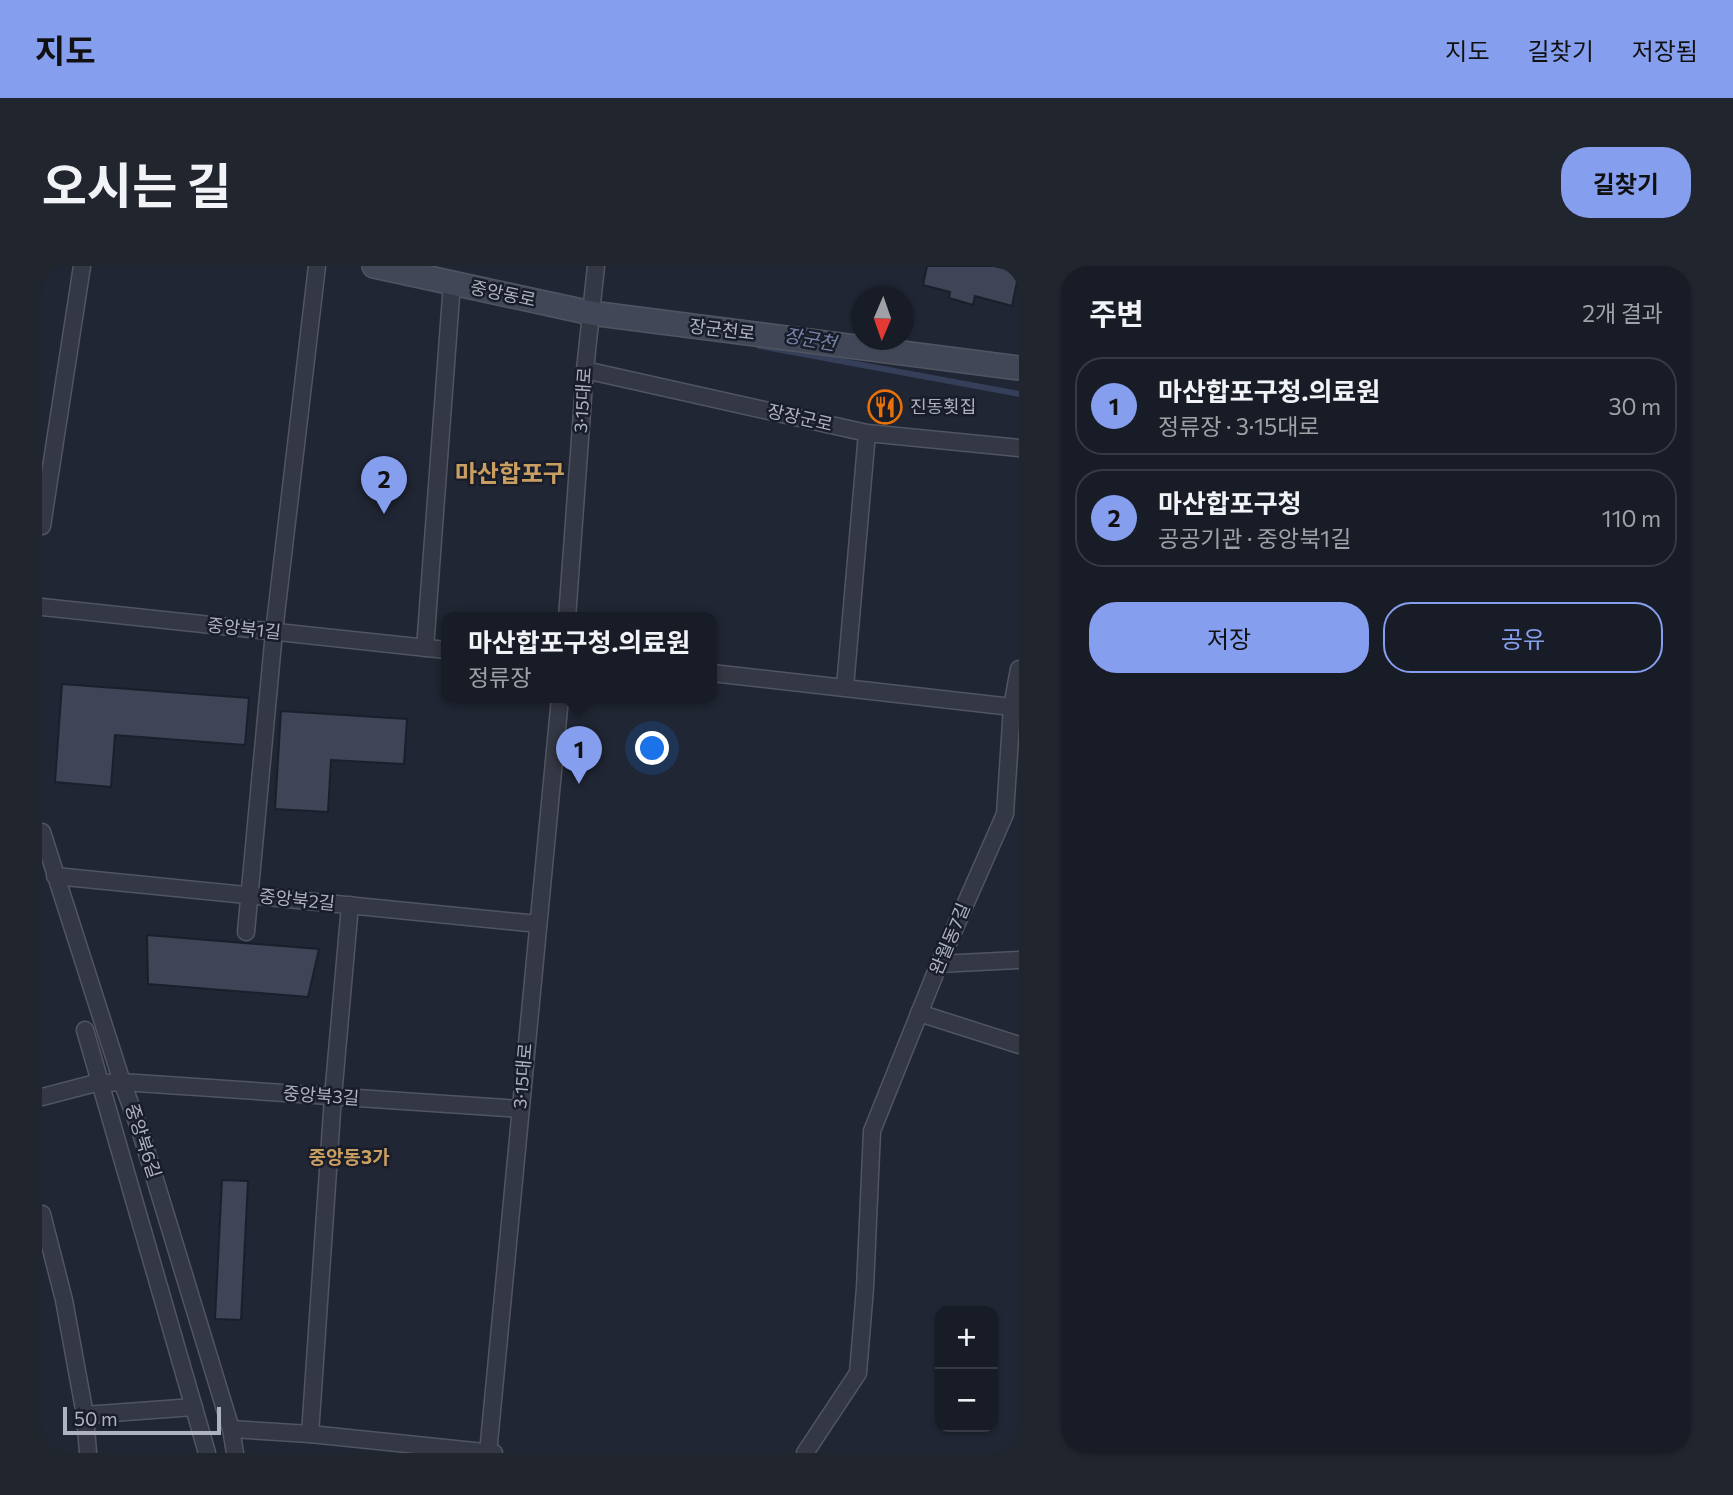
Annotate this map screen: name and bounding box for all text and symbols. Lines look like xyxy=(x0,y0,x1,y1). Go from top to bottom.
text: 지도 xyxy=(35,29,96,70)
text: 지도 xyxy=(1445,36,1490,65)
text: 길찾기 xyxy=(1528,36,1594,65)
text: 저장됨 xyxy=(1632,36,1698,65)
button: 길찾기 xyxy=(1561,147,1691,218)
text: 오시는 길 xyxy=(42,154,232,214)
street label: 중앙동로 xyxy=(469,275,538,311)
north arrow xyxy=(851,287,914,350)
text: 주변 xyxy=(1089,294,1144,331)
text: 2개 결과 xyxy=(1582,299,1663,327)
street label: 장군천로 xyxy=(688,314,756,344)
water label: 장군천 xyxy=(782,323,839,355)
street label: 3·15대로 xyxy=(569,366,595,433)
text: 마산합포구청.의료원 xyxy=(1158,375,1380,406)
restaurant icon: 진동횟집 xyxy=(866,388,904,426)
text: 1 xyxy=(1109,392,1119,420)
text: 30 m xyxy=(1608,392,1661,420)
place label: 진동횟집 xyxy=(910,395,976,417)
street label: 장장군로 xyxy=(765,399,835,435)
text: 정류장 · 3·15대로 xyxy=(1158,412,1320,440)
pin: 2 xyxy=(361,456,407,514)
district label: 마산합포구 xyxy=(455,458,565,487)
text: 마산합포구청 xyxy=(1158,487,1302,518)
text: 2 xyxy=(1107,504,1121,532)
text: 110 m xyxy=(1602,504,1661,532)
text: 공공기관 · 중앙북1길 xyxy=(1158,524,1351,552)
button: 저장 xyxy=(1089,602,1369,673)
button: 공유 xyxy=(1383,602,1663,673)
popup xyxy=(441,612,717,703)
street label: 중앙북1길 xyxy=(206,613,282,643)
text: 마산합포구청.의료원 xyxy=(468,626,690,657)
text: 정류장 xyxy=(468,663,531,691)
pin: 1 xyxy=(556,726,602,784)
your location xyxy=(635,731,669,765)
street label: 중앙북2길 xyxy=(258,884,336,914)
street label: 완월동7길 xyxy=(924,899,974,978)
street label: 3·15대로 xyxy=(508,1042,536,1110)
street label: 중앙북3길 xyxy=(282,1081,360,1109)
street label: 중앙북6길 xyxy=(122,1101,166,1181)
district label: 중앙동3가 xyxy=(309,1145,390,1168)
map controls xyxy=(935,1306,998,1432)
button: + xyxy=(935,1306,998,1369)
button: − xyxy=(935,1369,998,1432)
scale bar xyxy=(63,1404,220,1436)
text: 50 m xyxy=(74,1407,118,1430)

